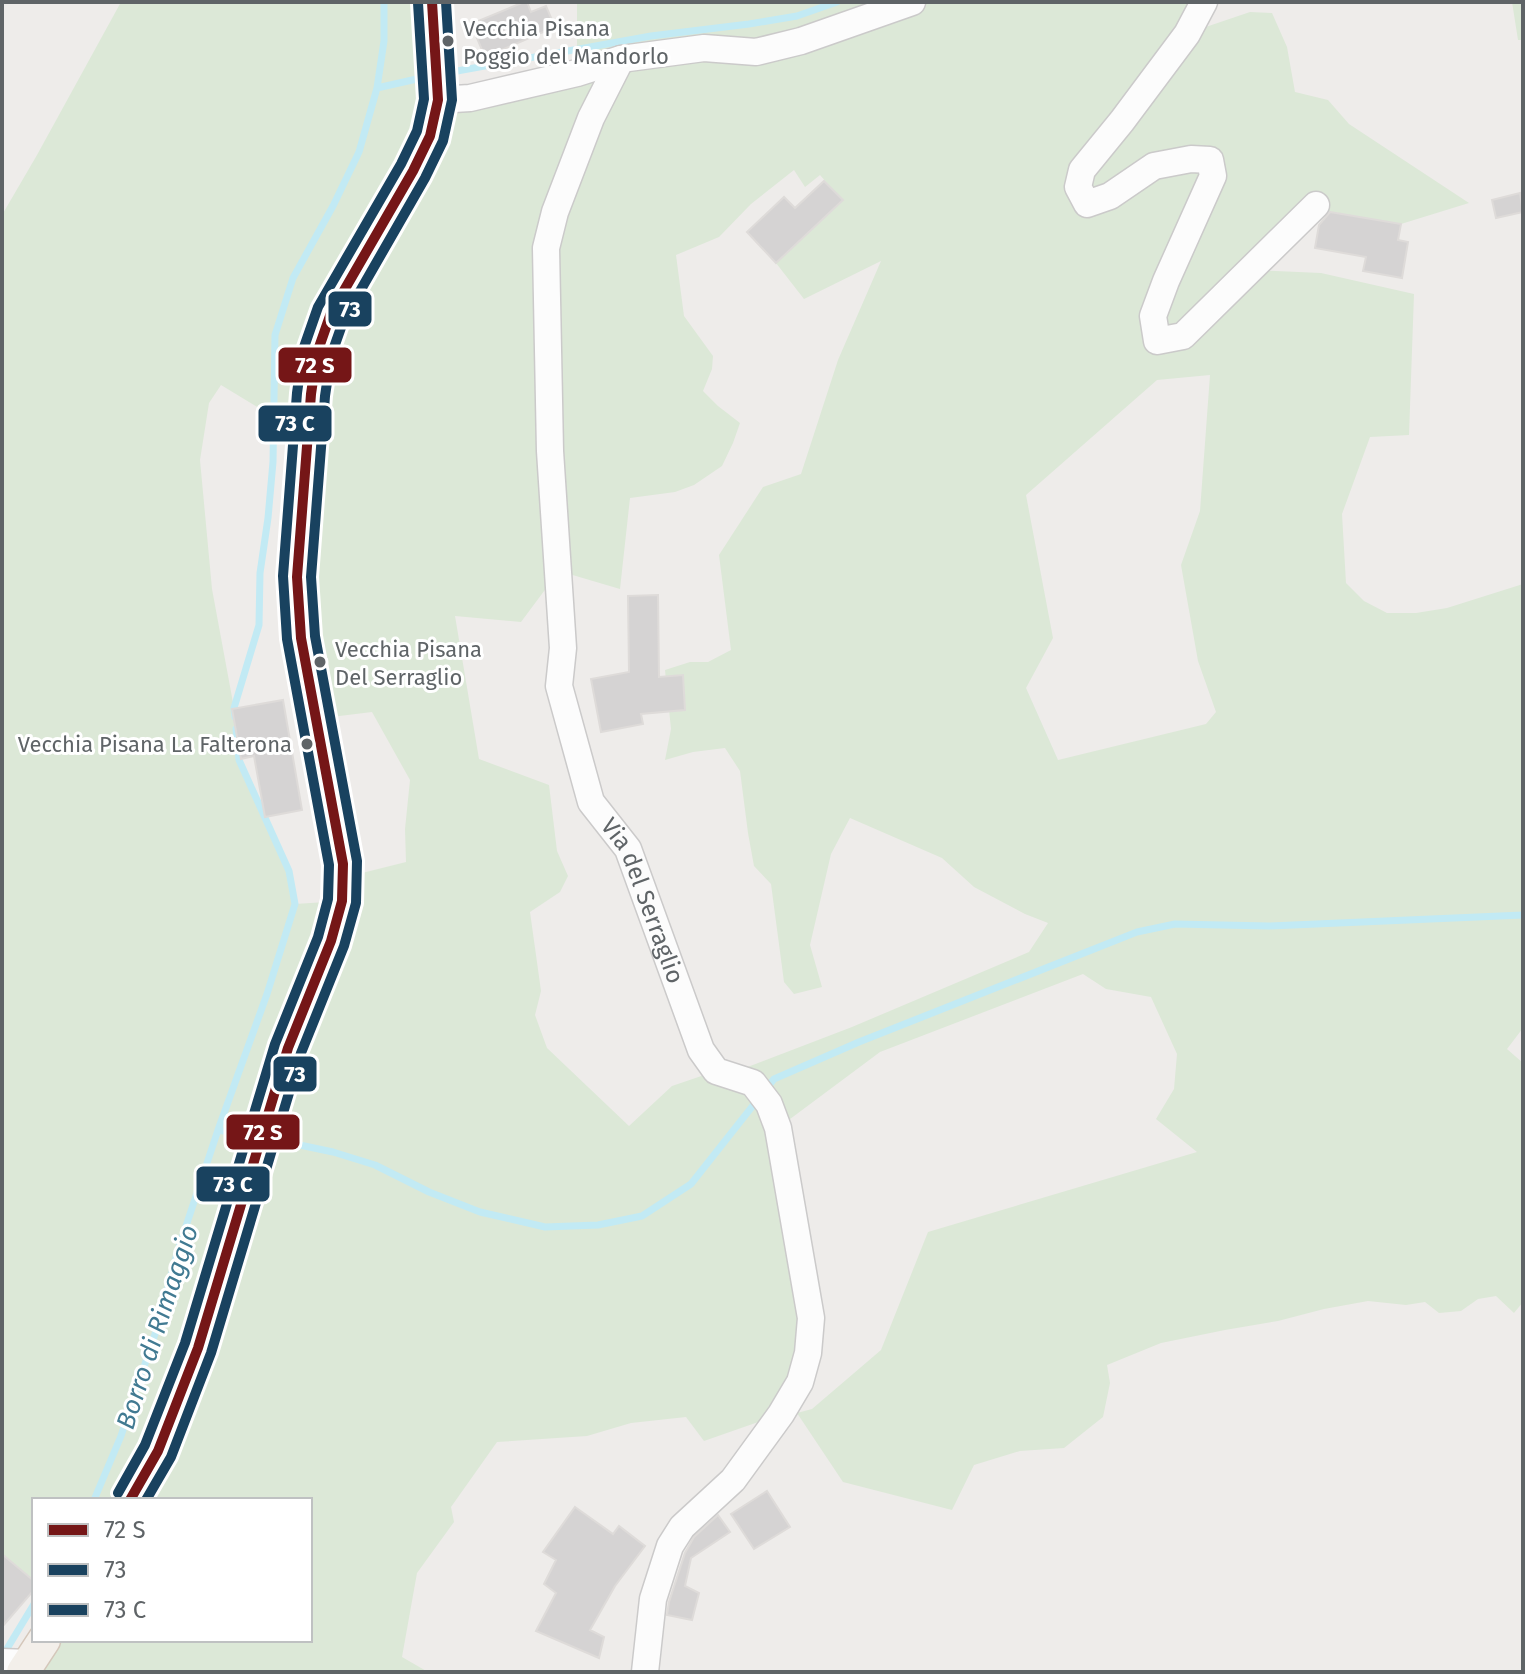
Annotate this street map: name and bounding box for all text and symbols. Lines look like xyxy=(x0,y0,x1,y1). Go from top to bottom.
place label: Vecchia Pisana Poggio del Mandorlo xyxy=(463,15,669,70)
marker: Vecchia Pisana Poggio del Mandorlo xyxy=(440,33,456,49)
line badge: 73 xyxy=(327,290,373,328)
text: 73 xyxy=(339,296,361,323)
line badge: 72 S xyxy=(277,346,353,384)
text: 72 S xyxy=(295,352,335,379)
line badge: 73 C xyxy=(257,404,333,443)
text: 73 C xyxy=(275,410,315,437)
place label: Vecchia Pisana Del Serraglio xyxy=(335,636,482,691)
marker: Vecchia Pisana Del Serraglio xyxy=(312,654,328,670)
place label: Vecchia Pisana La Falterona xyxy=(18,731,292,758)
marker: Vecchia Pisana La Falterona xyxy=(299,736,315,752)
street label: Via del Serraglio xyxy=(595,812,690,987)
line badge: 73 xyxy=(272,1055,318,1093)
text: 73 xyxy=(284,1061,306,1088)
line badge: 72 S xyxy=(225,1113,301,1151)
text: 72 S xyxy=(243,1119,283,1146)
line badge: 73 C xyxy=(195,1165,271,1203)
text: 73 C xyxy=(213,1171,253,1198)
water label: Borro di Rimaggio xyxy=(110,1221,205,1433)
legend xyxy=(32,1498,312,1642)
text: 72 S xyxy=(104,1516,146,1544)
text: 73 xyxy=(104,1556,126,1584)
text: 73 C xyxy=(104,1596,146,1624)

